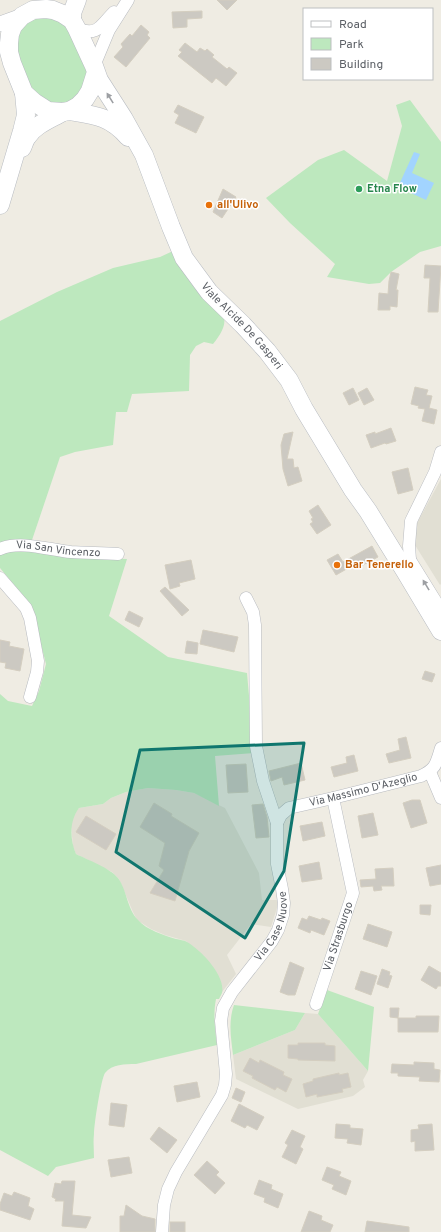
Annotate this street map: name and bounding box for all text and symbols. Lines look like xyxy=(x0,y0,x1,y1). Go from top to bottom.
legend xyxy=(303,8,433,80)
text: Road xyxy=(339,17,367,33)
text: Park xyxy=(339,37,364,53)
text: Building xyxy=(339,57,383,73)
one-way arrow xyxy=(107,92,114,103)
place label: Etna Flow xyxy=(367,182,417,196)
marker: Etna Flow xyxy=(354,184,364,194)
place label: all'Ulivo xyxy=(217,198,259,212)
marker: all'Ulivo xyxy=(204,200,214,210)
street label: Viale Alcide De Gasperi xyxy=(197,280,286,372)
street label: Via San Vincenzo xyxy=(16,538,101,560)
place label: Bar Tenerello xyxy=(345,558,414,572)
marker: Bar Tenerello xyxy=(332,560,342,570)
one-way arrow xyxy=(422,579,429,591)
street label: Via Massimo D'Azeglio xyxy=(308,770,419,810)
street label: Via Case Nuove xyxy=(251,890,291,964)
street label: Via Strasburgo xyxy=(320,900,357,973)

